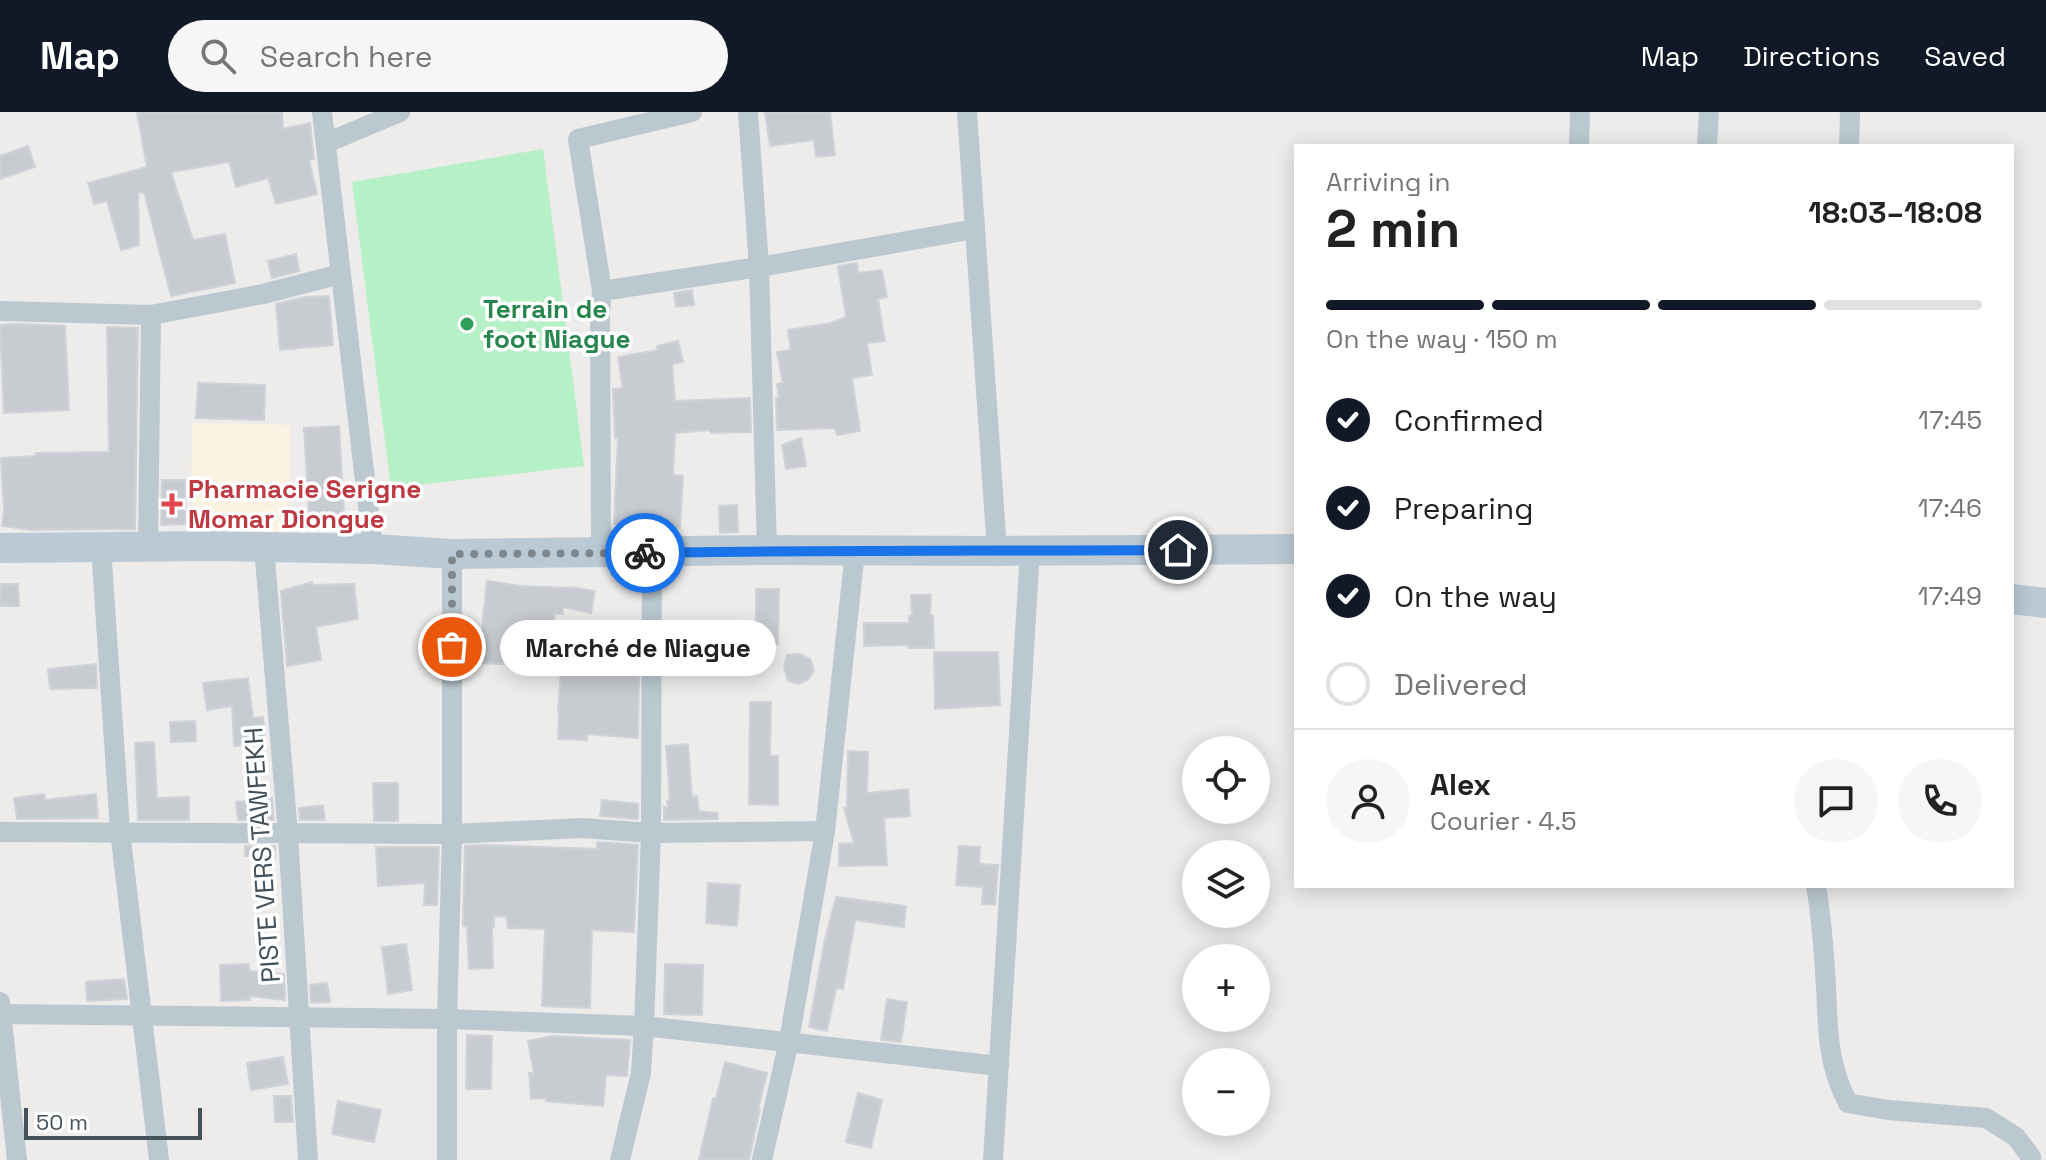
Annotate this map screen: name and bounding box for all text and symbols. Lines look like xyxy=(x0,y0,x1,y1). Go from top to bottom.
search box xyxy=(168,20,728,92)
text: Map xyxy=(40,32,120,80)
icon: search xyxy=(196,34,240,78)
text: Search here xyxy=(260,37,433,76)
text: Map xyxy=(1641,38,1699,74)
text: Directions xyxy=(1743,38,1880,74)
text: Saved xyxy=(1924,38,2006,74)
text: Arriving in xyxy=(1326,165,1450,199)
text: 18:03–18:08 xyxy=(1808,193,1982,232)
text: 2 min xyxy=(1326,196,1460,262)
place label: Terrain de foot Niague xyxy=(483,292,631,356)
marker: Terrain de foot Niague xyxy=(458,315,476,333)
text: On the way · 150 m xyxy=(1326,322,1558,356)
icon: check xyxy=(1326,398,1370,442)
text: Confirmed xyxy=(1394,401,1544,440)
text: 17:45 xyxy=(1918,403,1982,437)
place label: Pharmacie Serigne Momar Diongue xyxy=(188,472,421,536)
icon: check xyxy=(1326,486,1370,530)
text: Preparing xyxy=(1394,489,1533,528)
text: 17:46 xyxy=(1918,491,1982,525)
marker: Pharmacie Serigne Momar Diongue xyxy=(163,495,181,513)
courier xyxy=(605,513,685,593)
pin xyxy=(1144,516,1212,584)
icon: home xyxy=(1156,528,1200,572)
icon: bike xyxy=(623,531,667,575)
icon: check xyxy=(1326,574,1370,618)
text: On the way xyxy=(1394,577,1557,616)
text: 17:49 xyxy=(1918,579,1982,613)
pin xyxy=(418,613,486,681)
callout: Marché de Niague xyxy=(500,619,776,675)
icon: bag xyxy=(430,625,474,669)
text: Marché de Niague xyxy=(525,631,751,665)
text: Delivered xyxy=(1394,665,1528,704)
street label: PISTE VERS TAWFEKH xyxy=(236,726,288,984)
map controls xyxy=(1182,736,1270,1136)
button: locate xyxy=(1182,736,1270,824)
button: person xyxy=(1326,759,1410,843)
button: chat xyxy=(1794,759,1878,843)
button: phone xyxy=(1898,759,1982,843)
text: Alex xyxy=(1430,765,1491,804)
text: Courier · 4.5 xyxy=(1430,804,1577,838)
button: layers xyxy=(1182,840,1270,928)
button: + xyxy=(1182,944,1270,1032)
button: − xyxy=(1182,1048,1270,1136)
scale bar xyxy=(24,1104,202,1140)
text: 50 m xyxy=(36,1108,88,1136)

